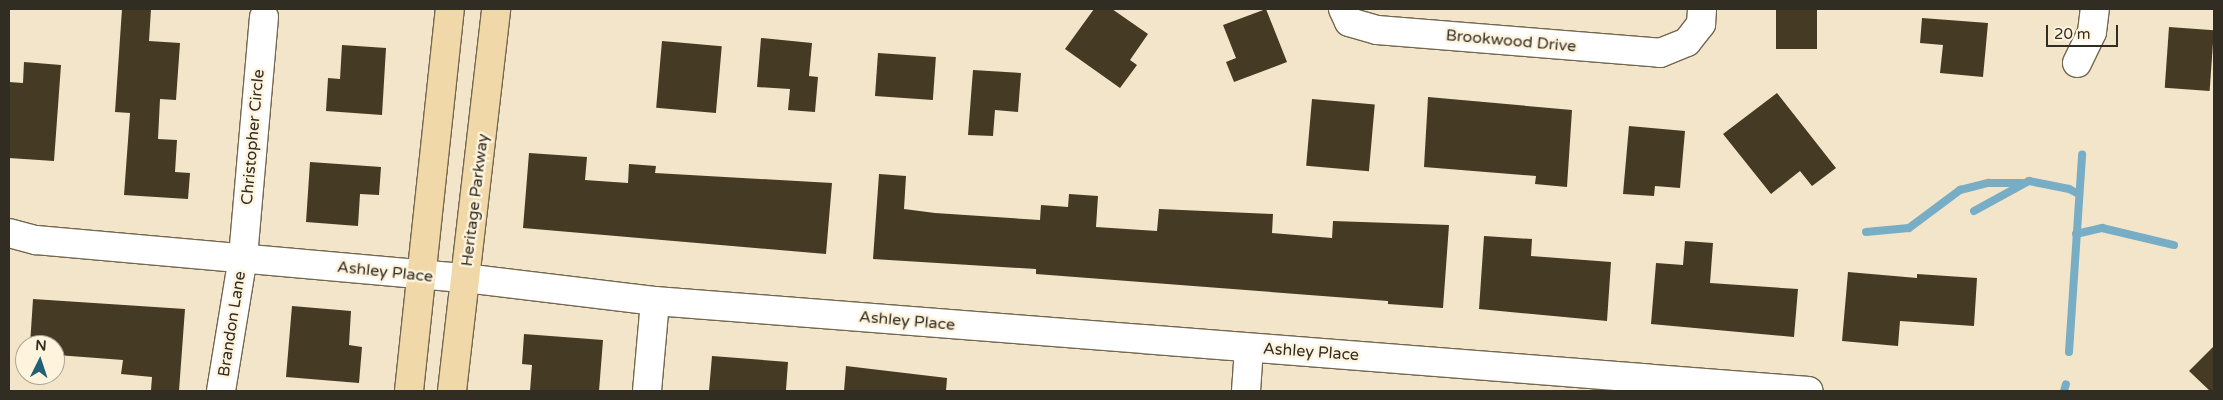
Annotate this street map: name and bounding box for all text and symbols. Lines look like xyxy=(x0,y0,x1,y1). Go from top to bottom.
scale bar xyxy=(2048,15,2120,47)
text: 20 m xyxy=(2054,25,2091,43)
street label: Brookwood Drive xyxy=(1445,26,1577,56)
street label: Christopher Circle xyxy=(238,68,268,206)
street label: Heritage Parkway xyxy=(457,133,493,267)
street label: Ashley Place xyxy=(336,257,434,287)
street label: Brandon Lane xyxy=(214,270,250,378)
street label: Ashley Place xyxy=(858,307,956,335)
north arrow xyxy=(15,335,65,385)
text: N xyxy=(35,337,47,354)
street label: Ashley Place xyxy=(1262,339,1360,365)

